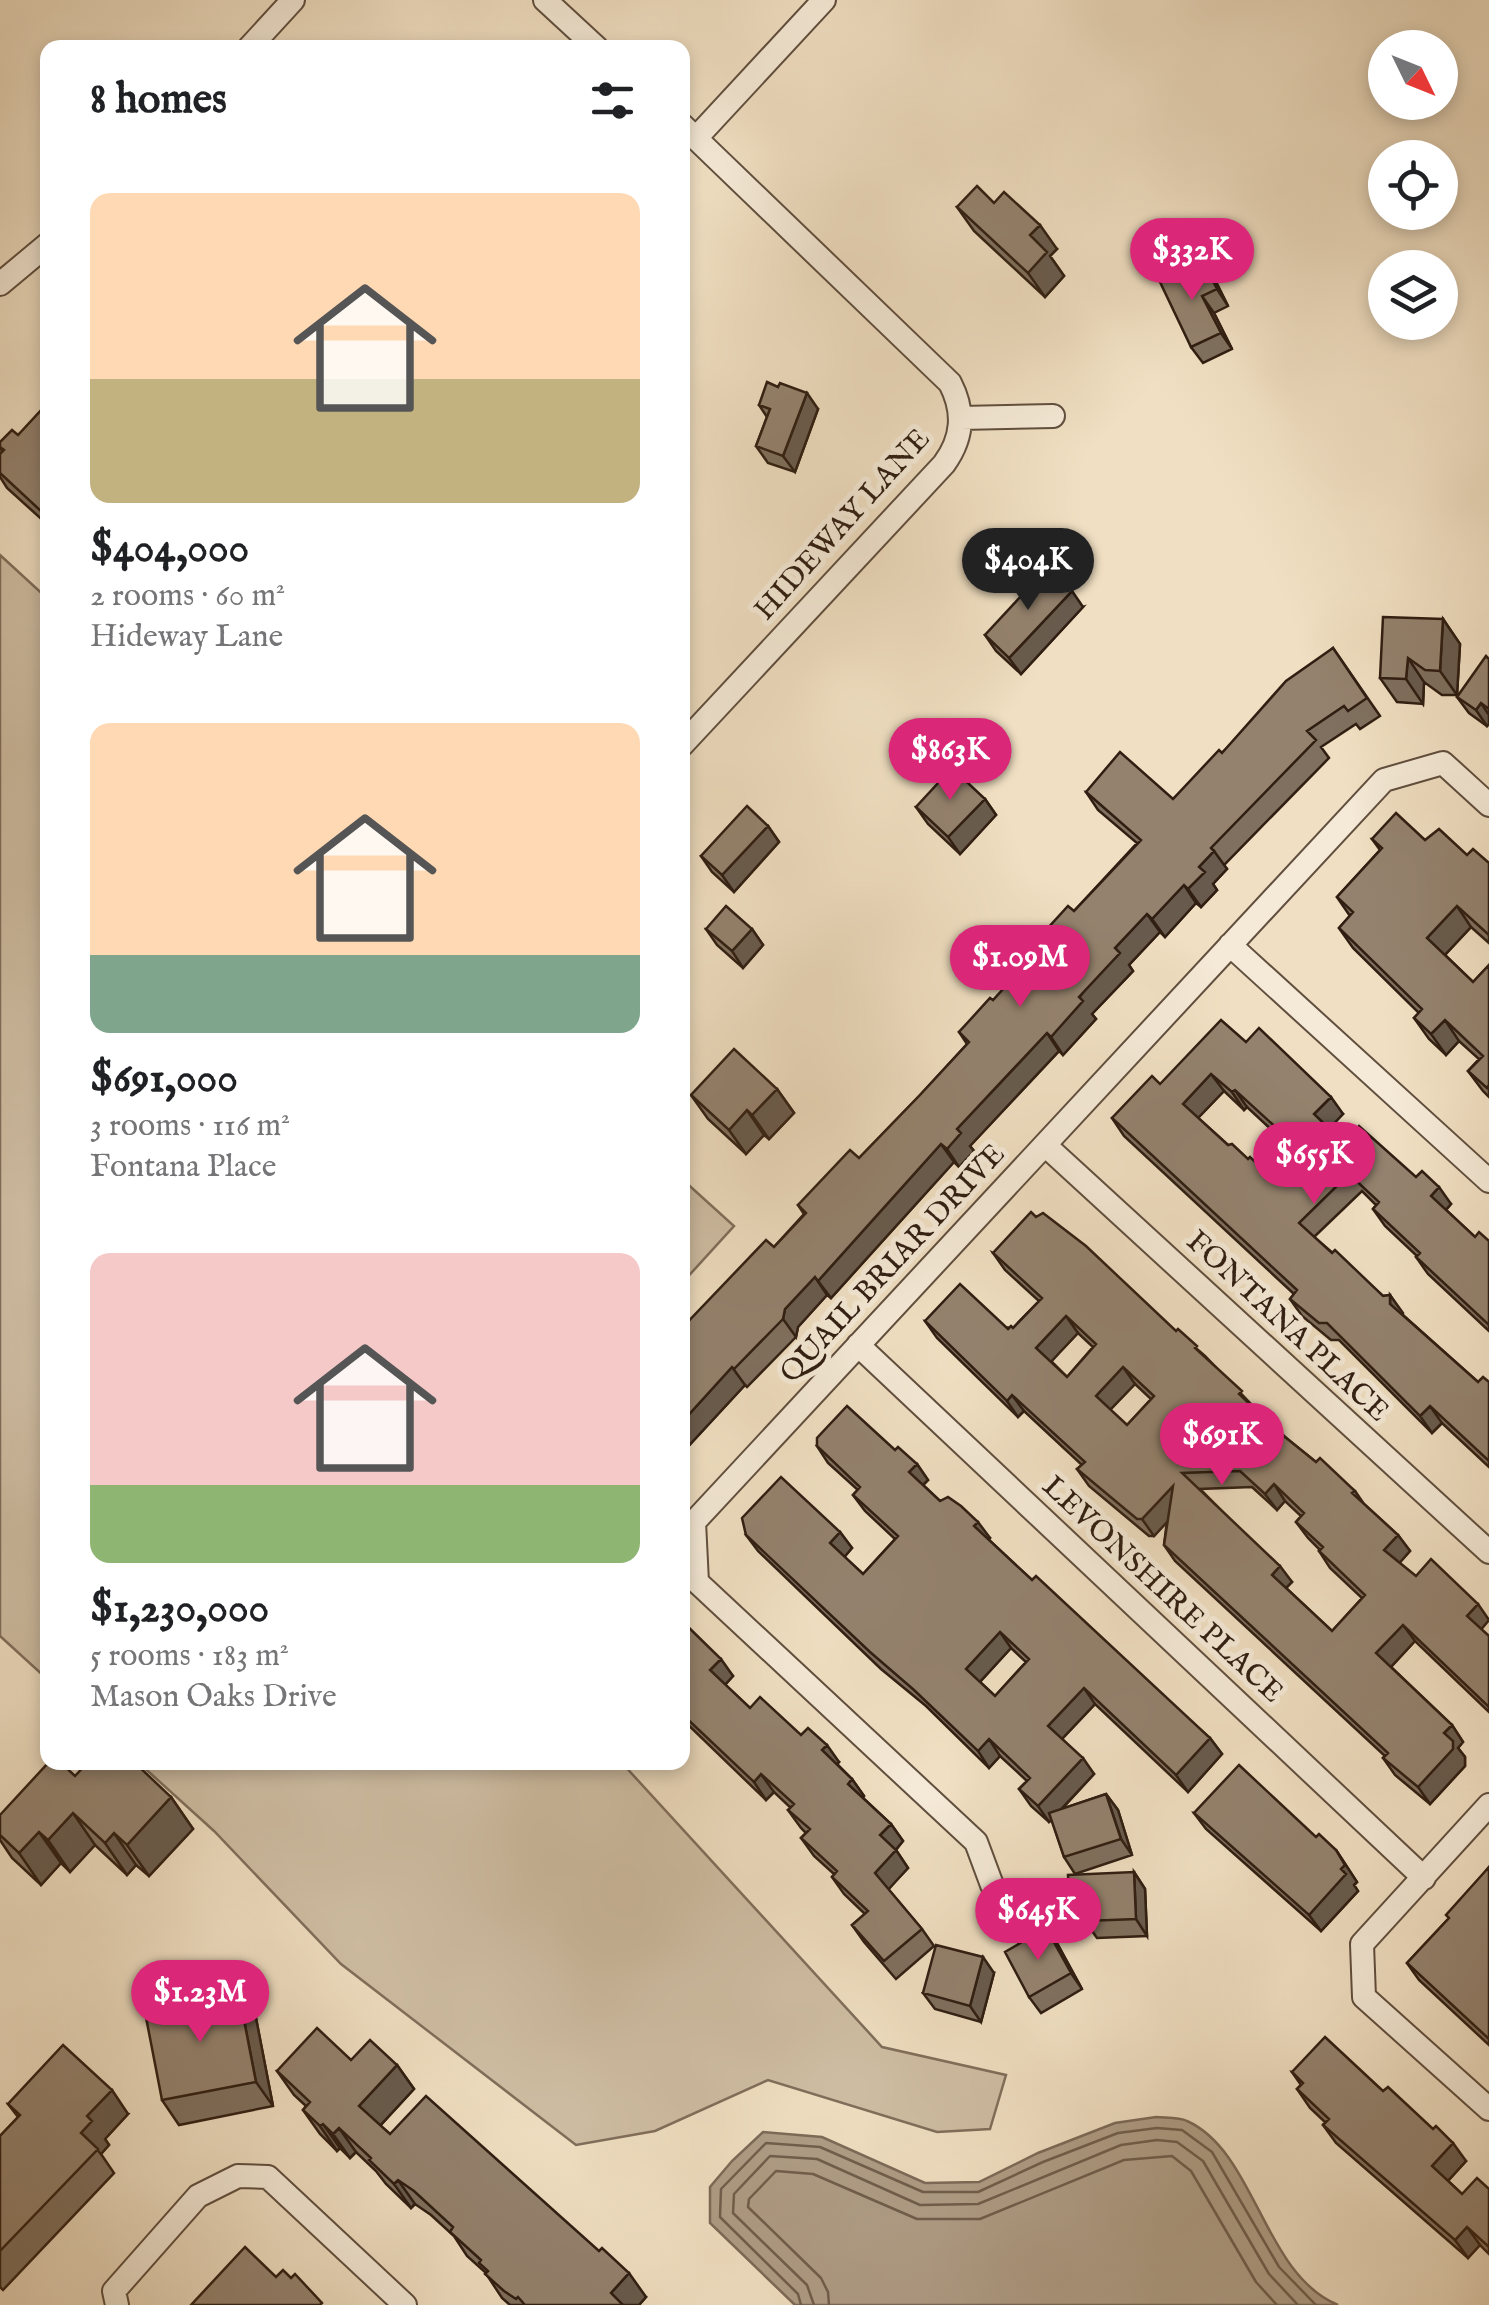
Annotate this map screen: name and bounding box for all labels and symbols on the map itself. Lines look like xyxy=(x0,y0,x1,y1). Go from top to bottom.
north arrow xyxy=(1368,30,1458,120)
pin: $332K xyxy=(1122,218,1262,303)
street label: HIDEWAY LANE xyxy=(747,421,939,629)
pin: $404K xyxy=(958,528,1098,613)
pin: $863K xyxy=(880,718,1020,803)
pin: $1.09M xyxy=(939,925,1101,1010)
pin: $655K xyxy=(1244,1122,1384,1207)
street label: QUAIL BRIAR DRIVE xyxy=(772,1136,1014,1392)
street label: FONTANA PLACE xyxy=(1178,1223,1396,1431)
pin: $691K xyxy=(1152,1403,1292,1488)
street label: LEVONSHIRE PLACE xyxy=(1033,1468,1291,1712)
pin: $645K xyxy=(968,1878,1108,1963)
pin: $1.23M xyxy=(119,1960,281,2045)

